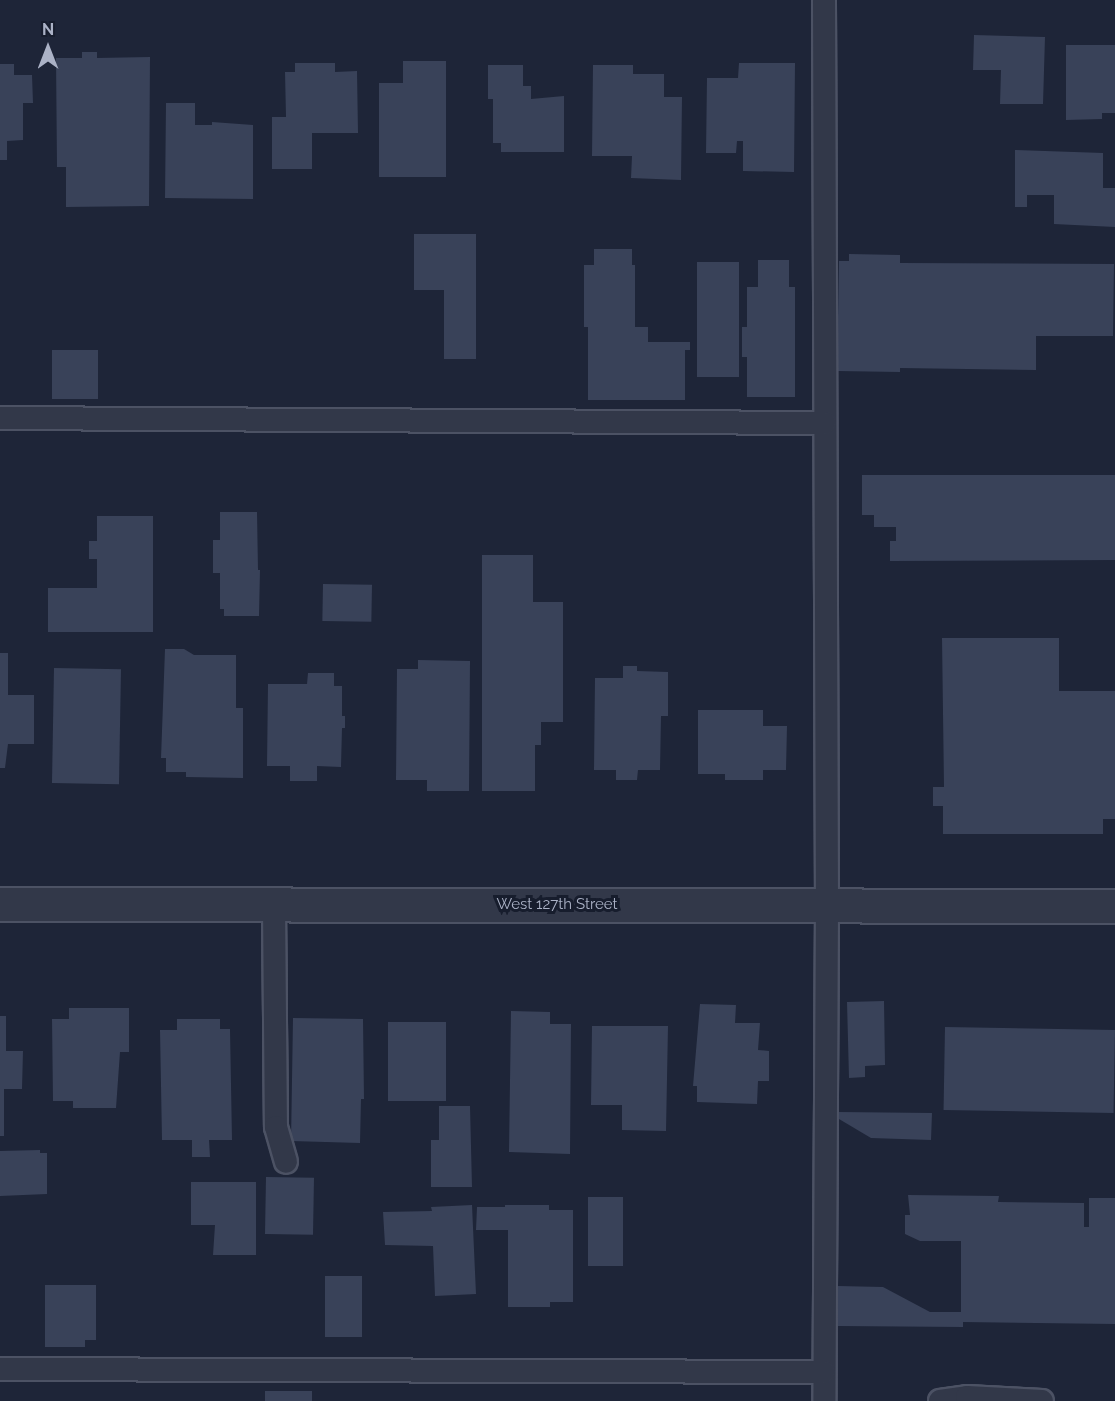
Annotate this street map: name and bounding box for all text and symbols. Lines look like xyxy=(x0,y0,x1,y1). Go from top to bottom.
north arrow xyxy=(18,18,78,78)
text: N xyxy=(42,20,54,39)
street label: West 127th Street xyxy=(496,896,618,914)

